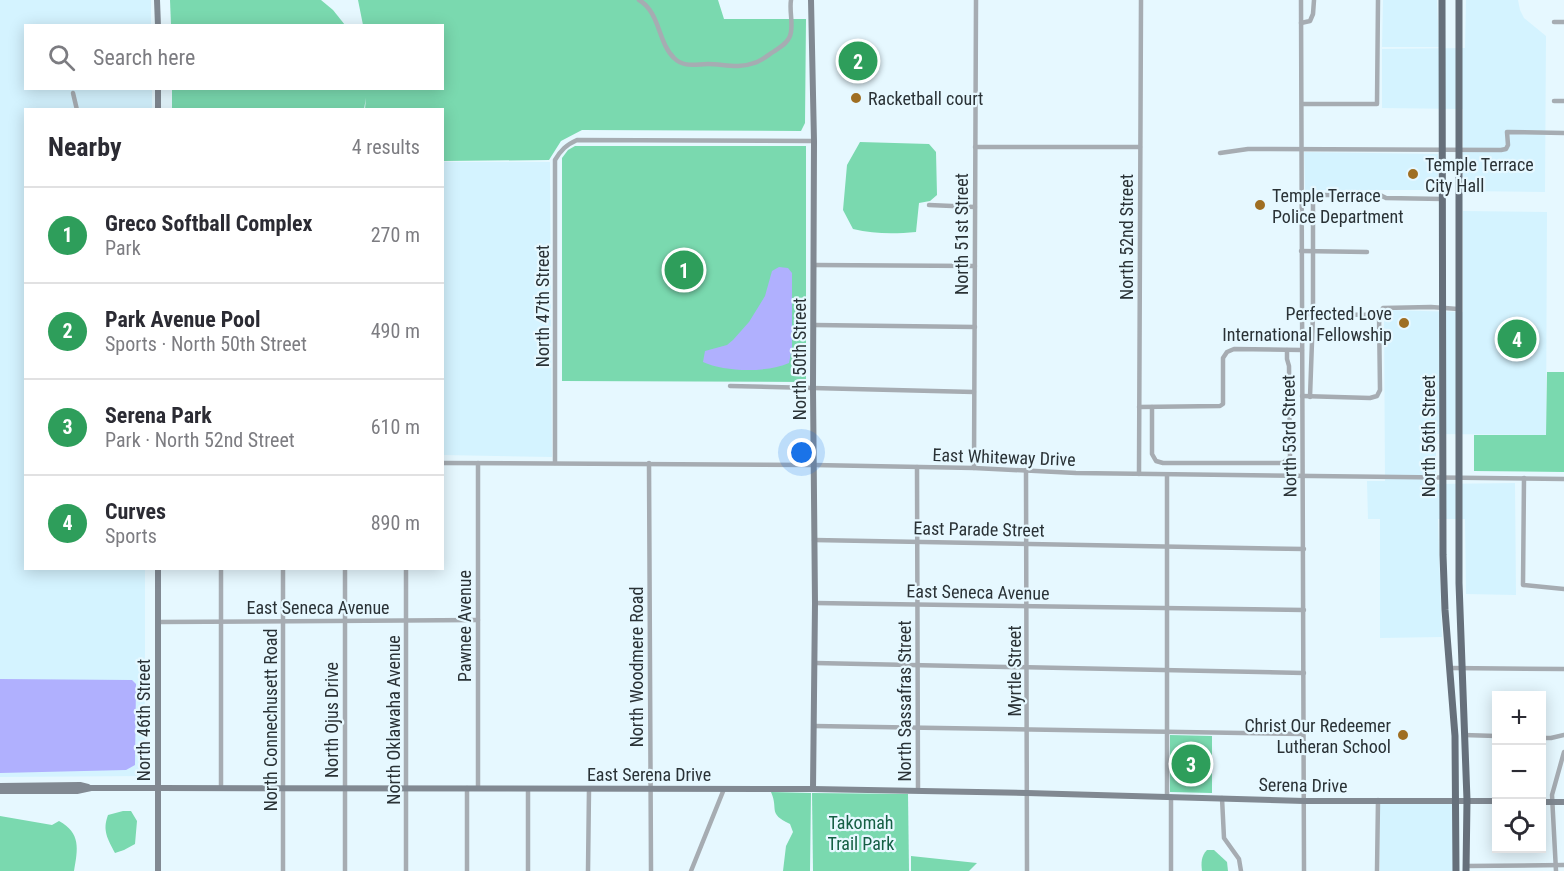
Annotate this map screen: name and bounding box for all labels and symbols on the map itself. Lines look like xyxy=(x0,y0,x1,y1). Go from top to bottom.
pin: 2 xyxy=(838,38,878,84)
place label: Racketball court xyxy=(868,88,983,109)
marker: Racketball court xyxy=(849,91,863,105)
place label: Temple Terrace City Hall xyxy=(1425,154,1534,196)
marker: Temple Terrace City Hall xyxy=(1406,167,1420,181)
street label: North 51st Street xyxy=(951,173,972,295)
street label: North 52nd Street xyxy=(1116,174,1137,300)
place label: Temple Terrace Police Department xyxy=(1272,185,1404,227)
marker: Temple Terrace Police Department xyxy=(1253,198,1267,212)
street label: North 47th Street xyxy=(532,245,553,367)
pin: 1 xyxy=(664,248,704,292)
street label: North 50th Street xyxy=(789,298,810,420)
place label: Perfected Love International Fellowship xyxy=(1222,303,1392,345)
marker: Perfected Love International Fellowship xyxy=(1397,316,1411,330)
pin: 4 xyxy=(1498,316,1537,362)
street label: North 53rd Street xyxy=(1277,375,1301,497)
street label: North 56th Street xyxy=(1418,375,1439,497)
your location xyxy=(787,438,816,467)
street label: East Whiteway Drive xyxy=(932,444,1076,470)
street label: East Parade Street xyxy=(913,517,1045,541)
street label: Pawnee Avenue xyxy=(454,570,475,682)
street label: East Seneca Avenue xyxy=(906,580,1050,604)
street label: North Woodmere Road xyxy=(626,587,647,747)
street label: East Seneca Avenue xyxy=(246,597,390,618)
street label: North Sassafras Street xyxy=(894,620,915,782)
street label: Myrtle Street xyxy=(1004,625,1025,717)
street label: North Connechusett Road xyxy=(260,629,281,811)
street label: North Oklawaha Avenue xyxy=(383,635,404,805)
street label: North 46th Street xyxy=(133,659,154,781)
street label: North Ojus Drive xyxy=(321,662,342,778)
place label: Christ Our Redeemer Lutheran School xyxy=(1244,715,1392,757)
marker: Christ Our Redeemer Lutheran School xyxy=(1396,728,1410,742)
pin: 3 xyxy=(1172,742,1210,786)
street label: East Serena Drive xyxy=(587,764,711,785)
street label: Serena Drive xyxy=(1258,774,1348,796)
park label: Takomah Trail Park xyxy=(828,812,894,854)

